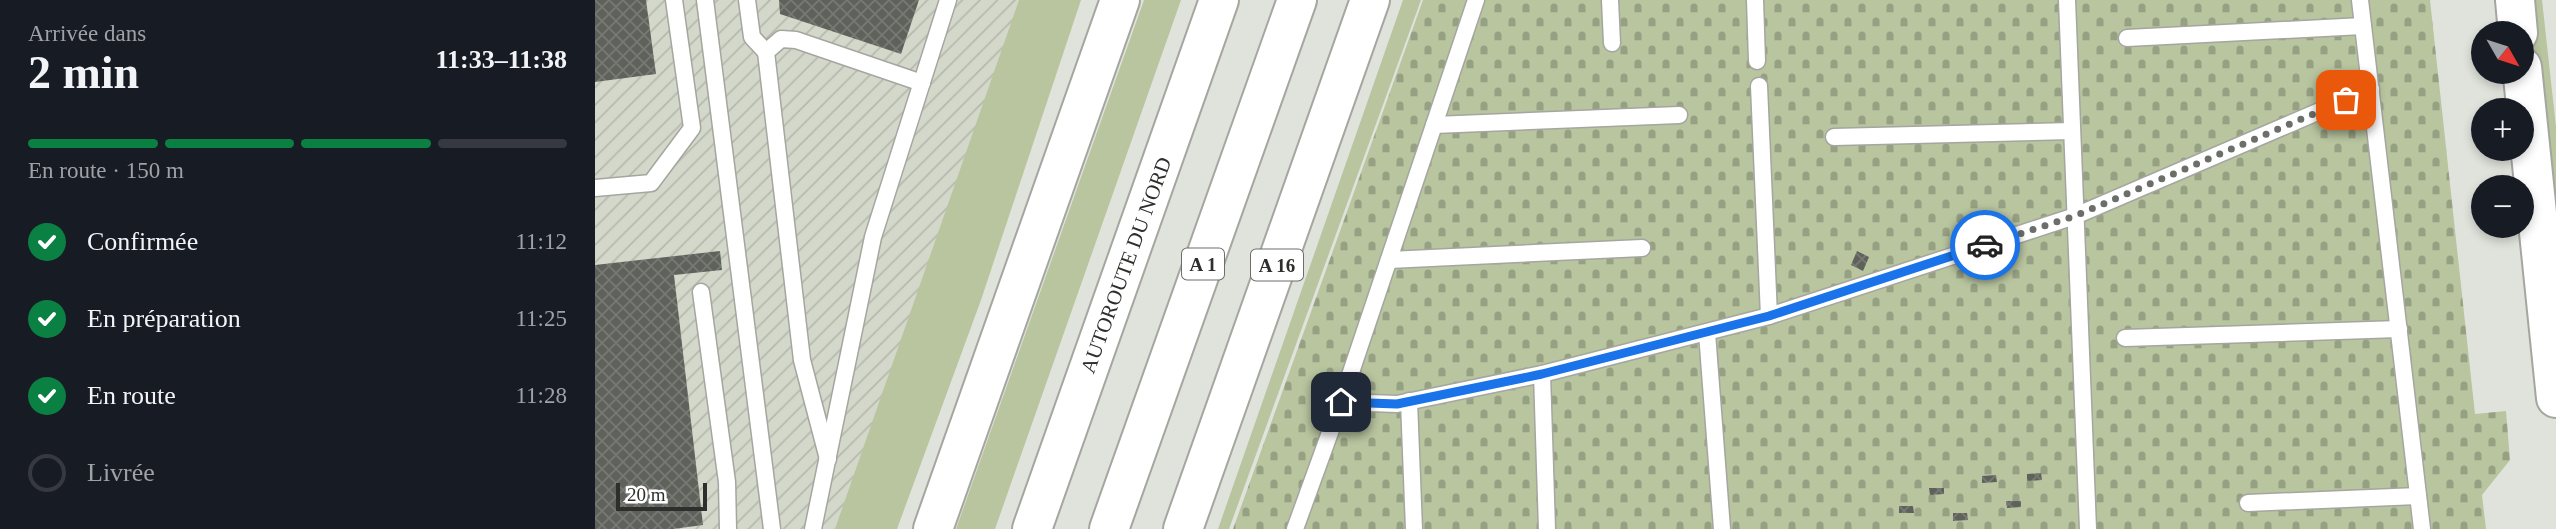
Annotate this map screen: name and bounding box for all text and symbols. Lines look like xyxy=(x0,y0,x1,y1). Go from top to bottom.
text: Arrivée dans xyxy=(28,21,146,46)
north arrow xyxy=(2471,21,2534,84)
map controls xyxy=(2471,21,2534,238)
text: 11:33–11:38 xyxy=(436,45,567,74)
text: 2 min xyxy=(28,47,139,98)
pin xyxy=(2316,70,2376,130)
icon: bag xyxy=(2327,81,2365,119)
button: + xyxy=(2471,98,2534,161)
street label: AUTOROUTE DU NORD xyxy=(1076,154,1176,376)
text: En route · 150 m xyxy=(28,158,184,183)
button: − xyxy=(2471,175,2534,238)
courier xyxy=(1950,210,2020,280)
icon: check xyxy=(28,223,66,261)
icon: car xyxy=(1966,226,2004,264)
text: Confirmée xyxy=(87,227,198,256)
text: 11:12 xyxy=(515,229,567,254)
road number: A 1 xyxy=(1182,248,1224,280)
road number: A 16 xyxy=(1251,249,1303,280)
icon: check xyxy=(28,300,66,338)
text: En préparation xyxy=(87,304,241,333)
text: 11:25 xyxy=(515,306,567,331)
pin xyxy=(1311,372,1371,432)
icon: check xyxy=(28,377,66,415)
text: En route xyxy=(87,381,176,410)
text: 11:28 xyxy=(515,383,567,408)
icon: home xyxy=(1322,383,1360,421)
text: Livrée xyxy=(87,458,155,487)
scale bar xyxy=(616,480,707,512)
text: 20 m xyxy=(627,484,666,505)

